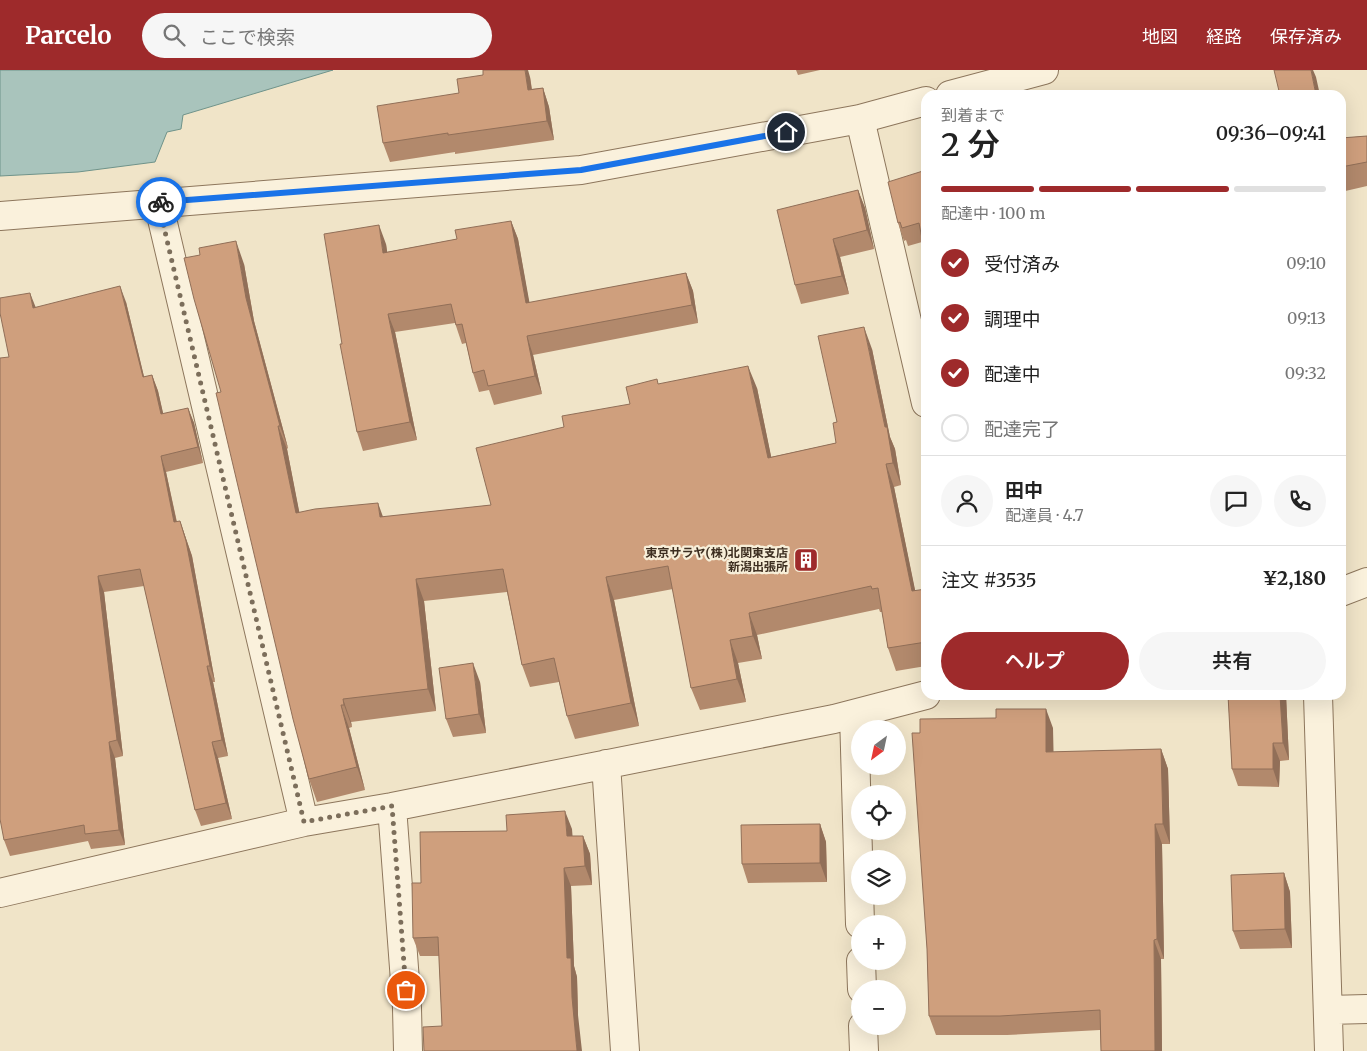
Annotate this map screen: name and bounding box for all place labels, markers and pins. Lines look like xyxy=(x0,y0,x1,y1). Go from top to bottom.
pin xyxy=(765,111,807,153)
place label: 東京サラヤ(株)北関東支店 新潟出張所 xyxy=(645,545,788,574)
building icon: 東京サラヤ(株)北関東支店 新潟出張所 xyxy=(793,547,819,573)
pin xyxy=(385,969,427,1011)

